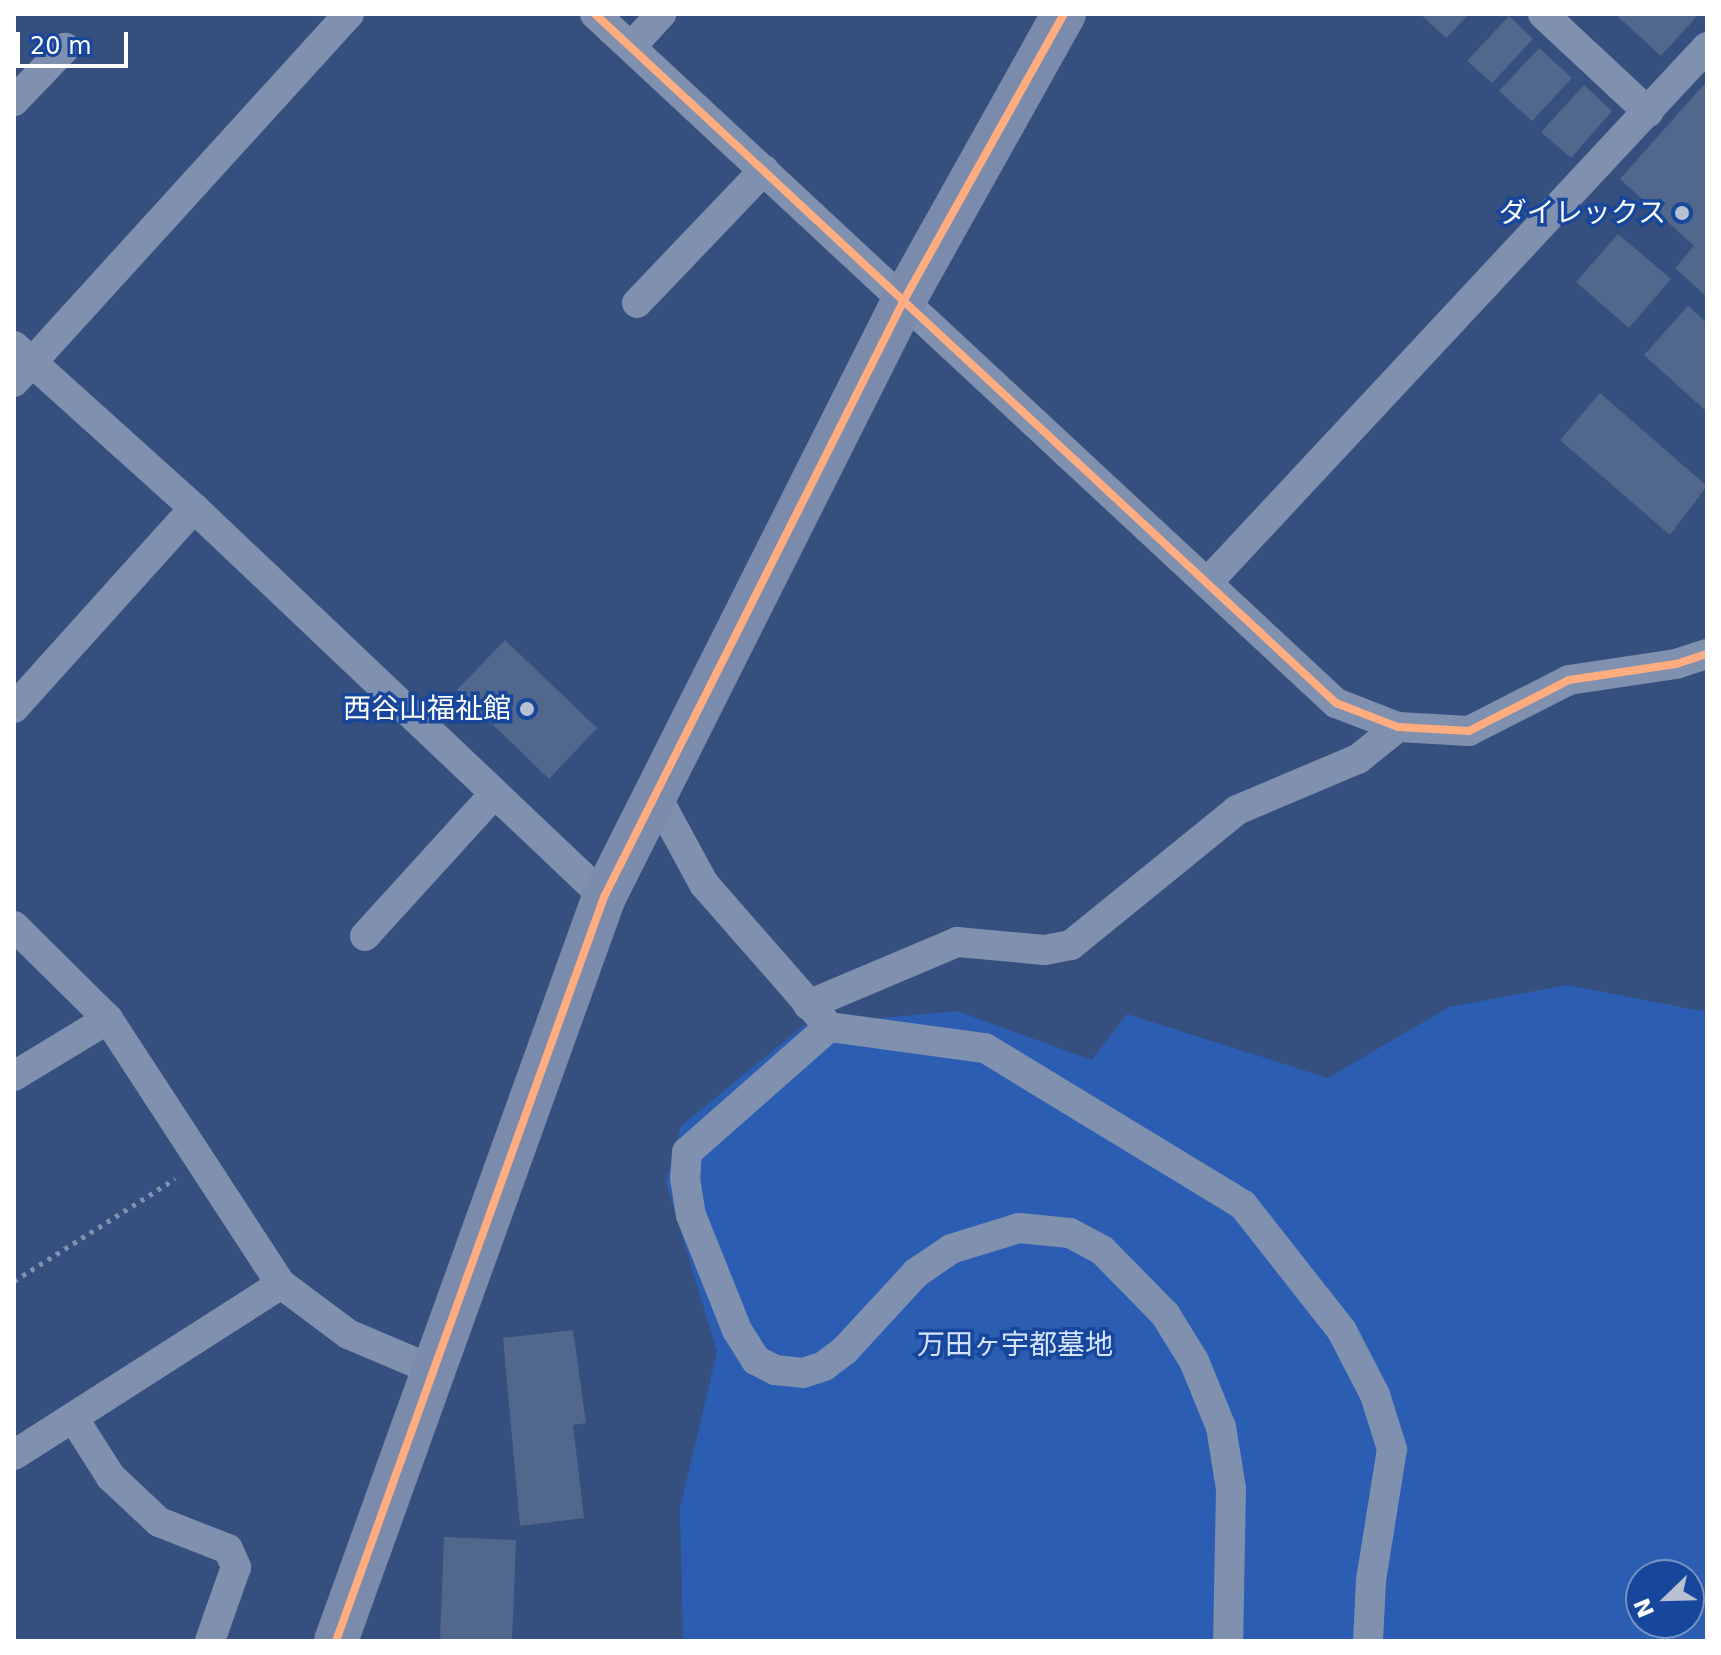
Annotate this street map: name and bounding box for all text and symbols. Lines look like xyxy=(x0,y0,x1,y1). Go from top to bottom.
scale bar xyxy=(20,16,132,66)
text: 20 m xyxy=(30,32,92,60)
place label: ダイレックス xyxy=(1498,196,1666,230)
marker: ダイレックス xyxy=(1673,204,1691,222)
place label: 西谷山福祉館 xyxy=(343,692,511,726)
marker: 西谷山福祉館 xyxy=(518,700,536,718)
park label: 万田ヶ宇都墓地 xyxy=(917,1328,1113,1362)
north arrow xyxy=(1625,1559,1705,1639)
text: N xyxy=(1629,1594,1659,1621)

